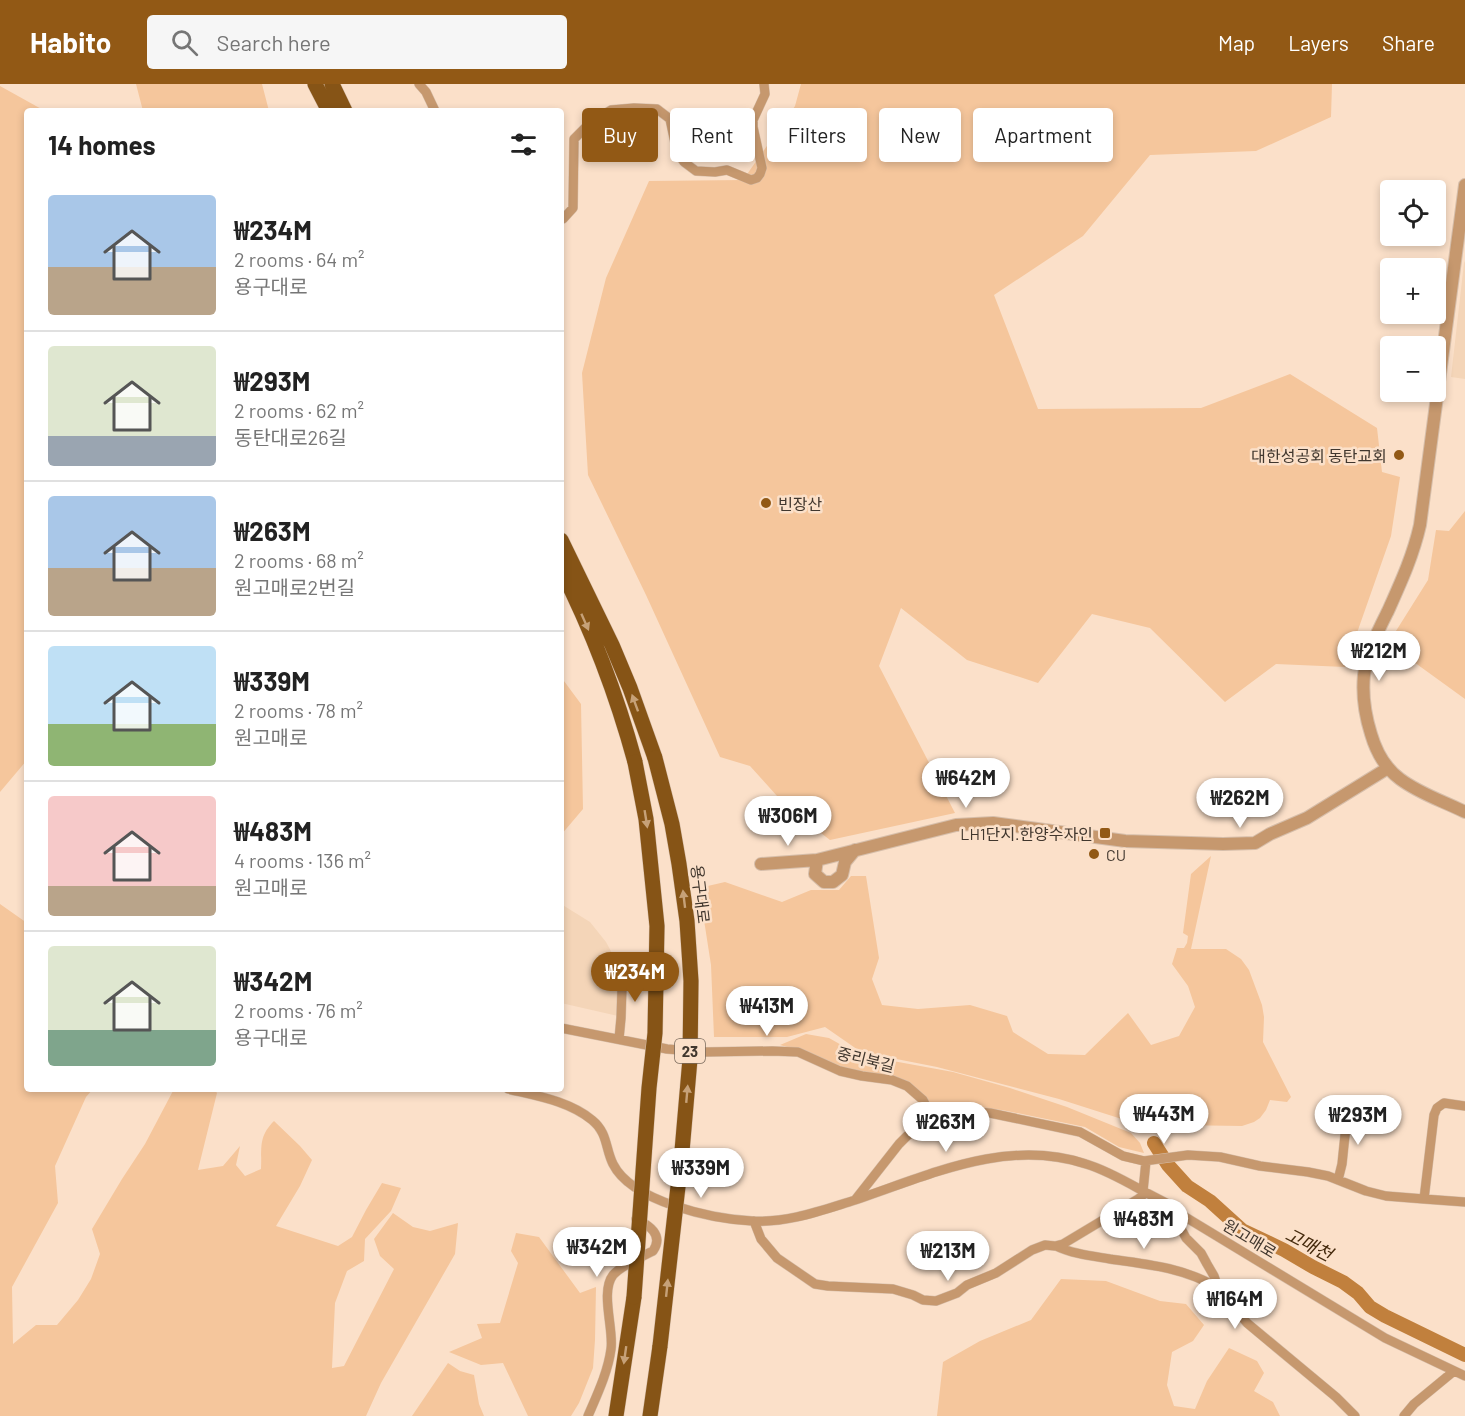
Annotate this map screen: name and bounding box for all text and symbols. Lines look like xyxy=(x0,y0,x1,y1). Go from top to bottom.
search box xyxy=(147,15,567,69)
text: Habito xyxy=(30,25,111,59)
icon: search xyxy=(168,26,201,59)
text: Search here xyxy=(216,29,331,55)
text: Map xyxy=(1218,30,1255,55)
text: Layers xyxy=(1288,30,1349,55)
text: Share xyxy=(1382,30,1435,55)
chip: Buy xyxy=(582,108,658,162)
chip: Rent xyxy=(670,108,755,162)
chip: Filters xyxy=(767,108,867,162)
chip: New xyxy=(879,108,961,162)
chip: Apartment xyxy=(973,108,1113,162)
icon: filters xyxy=(507,128,540,161)
text: 14 homes xyxy=(48,129,155,160)
map controls xyxy=(1380,180,1446,402)
button: locate xyxy=(1380,180,1446,246)
text: ₩234M xyxy=(234,214,312,245)
icon: home xyxy=(96,219,168,291)
text: 2 rooms · 64 m² xyxy=(234,247,364,271)
button: + xyxy=(1380,258,1446,324)
text: 용구대로 xyxy=(234,274,308,298)
button: − xyxy=(1380,336,1446,402)
text: ₩293M xyxy=(234,365,310,396)
icon: home xyxy=(96,370,168,442)
text: 2 rooms · 62 m² xyxy=(234,398,364,422)
text: 동탄대로26길 xyxy=(234,425,347,449)
place label: 대한성공회 동탄교회 xyxy=(1251,446,1387,465)
marker: 대한성공회 동탄교회 xyxy=(1392,448,1406,462)
place label: 빈장산 xyxy=(778,494,822,513)
marker: 빈장산 xyxy=(759,496,773,510)
text: ₩263M xyxy=(234,515,311,546)
icon: home xyxy=(96,520,168,592)
text: 2 rooms · 68 m² xyxy=(234,548,364,572)
text: 원고매로2번길 xyxy=(234,575,355,599)
one-way arrow xyxy=(581,614,590,631)
pin: ₩212M xyxy=(1337,631,1421,682)
text: ₩212M xyxy=(1351,638,1407,662)
text: ₩339M xyxy=(234,665,310,696)
icon: home xyxy=(96,670,168,742)
one-way arrow xyxy=(630,694,640,712)
text: 2 rooms · 78 m² xyxy=(234,698,363,722)
text: 원고매로 xyxy=(234,725,308,749)
pin: ₩642M xyxy=(924,758,1008,809)
text: ₩642M xyxy=(936,765,996,789)
pin: ₩262M xyxy=(1198,778,1282,829)
text: ₩262M xyxy=(1210,785,1270,809)
pin: ₩306M xyxy=(746,796,830,847)
text: ₩306M xyxy=(758,803,818,827)
one-way arrow xyxy=(642,810,651,829)
text: ₩483M xyxy=(234,815,312,846)
icon: home xyxy=(96,820,168,892)
place label: LH1단지.한양수자인 xyxy=(960,824,1093,843)
marker: LH1단지.한양수자인 xyxy=(1098,826,1112,840)
place label: CU xyxy=(1106,845,1126,864)
marker: CU xyxy=(1087,847,1101,861)
text: 4 rooms · 136 m² xyxy=(234,848,371,872)
street label: 용구대로 xyxy=(688,864,714,925)
text: 원고매로 xyxy=(234,875,308,899)
one-way arrow xyxy=(679,890,689,909)
pin: ₩234M xyxy=(593,952,677,1003)
text: ₩234M xyxy=(605,959,665,983)
text: ₩342M xyxy=(234,965,312,996)
icon: home xyxy=(96,970,168,1042)
pin: ₩413M xyxy=(725,986,809,1037)
text: ₩413M xyxy=(740,993,794,1017)
text: 2 rooms · 76 m² xyxy=(234,998,363,1022)
text: 용구대로 xyxy=(234,1025,308,1049)
road number: 23 xyxy=(675,1039,705,1063)
street label: 중리북길 xyxy=(835,1043,897,1075)
one-way arrow xyxy=(682,1084,692,1103)
pin: ₩443M xyxy=(1122,1094,1206,1145)
pin: ₩293M xyxy=(1316,1095,1400,1146)
text: ₩443M xyxy=(1133,1101,1195,1125)
pin: ₩263M xyxy=(904,1102,988,1153)
text: ₩293M xyxy=(1329,1102,1387,1126)
text: ₩263M xyxy=(917,1109,975,1133)
pin: ₩339M xyxy=(659,1148,743,1199)
text: ₩339M xyxy=(672,1155,730,1179)
pin: ₩483M xyxy=(1102,1199,1186,1250)
text: ₩483M xyxy=(1114,1206,1174,1230)
street label: 원고매로 xyxy=(1220,1215,1280,1261)
water label: 고매천 xyxy=(1282,1223,1338,1266)
pin: ₩342M xyxy=(555,1227,639,1278)
pin: ₩213M xyxy=(906,1231,990,1282)
text: ₩342M xyxy=(567,1234,627,1258)
text: ₩213M xyxy=(920,1238,976,1262)
one-way arrow xyxy=(662,1278,672,1297)
pin: ₩164M xyxy=(1193,1279,1277,1330)
text: ₩164M xyxy=(1207,1286,1263,1310)
one-way arrow xyxy=(621,1346,630,1365)

